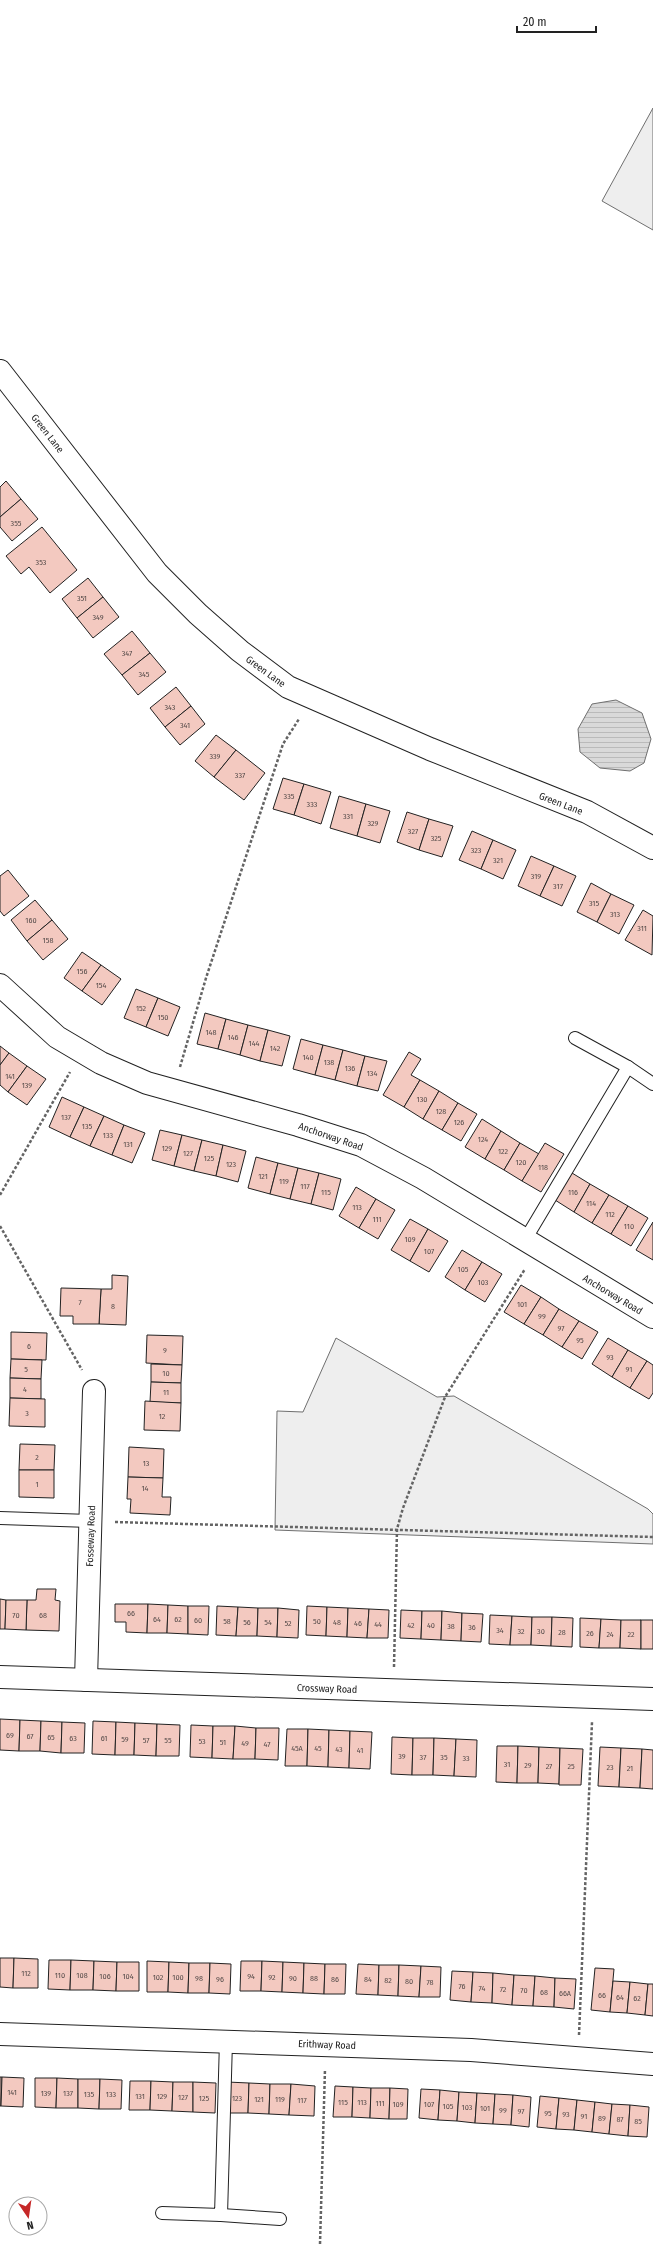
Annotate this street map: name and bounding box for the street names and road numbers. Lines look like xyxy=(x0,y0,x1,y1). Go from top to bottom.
street label: Green Lane xyxy=(28,412,66,455)
street label: Green Lane xyxy=(243,653,288,690)
street label: Green Lane xyxy=(537,790,584,818)
street label: Anchorway Road xyxy=(297,1120,365,1154)
street label: Anchorway Road xyxy=(580,1272,645,1317)
street label: Fosseway Road xyxy=(84,1505,98,1567)
street label: Crossway Road xyxy=(297,1682,357,1696)
street label: Erithway Road xyxy=(298,2038,356,2052)

